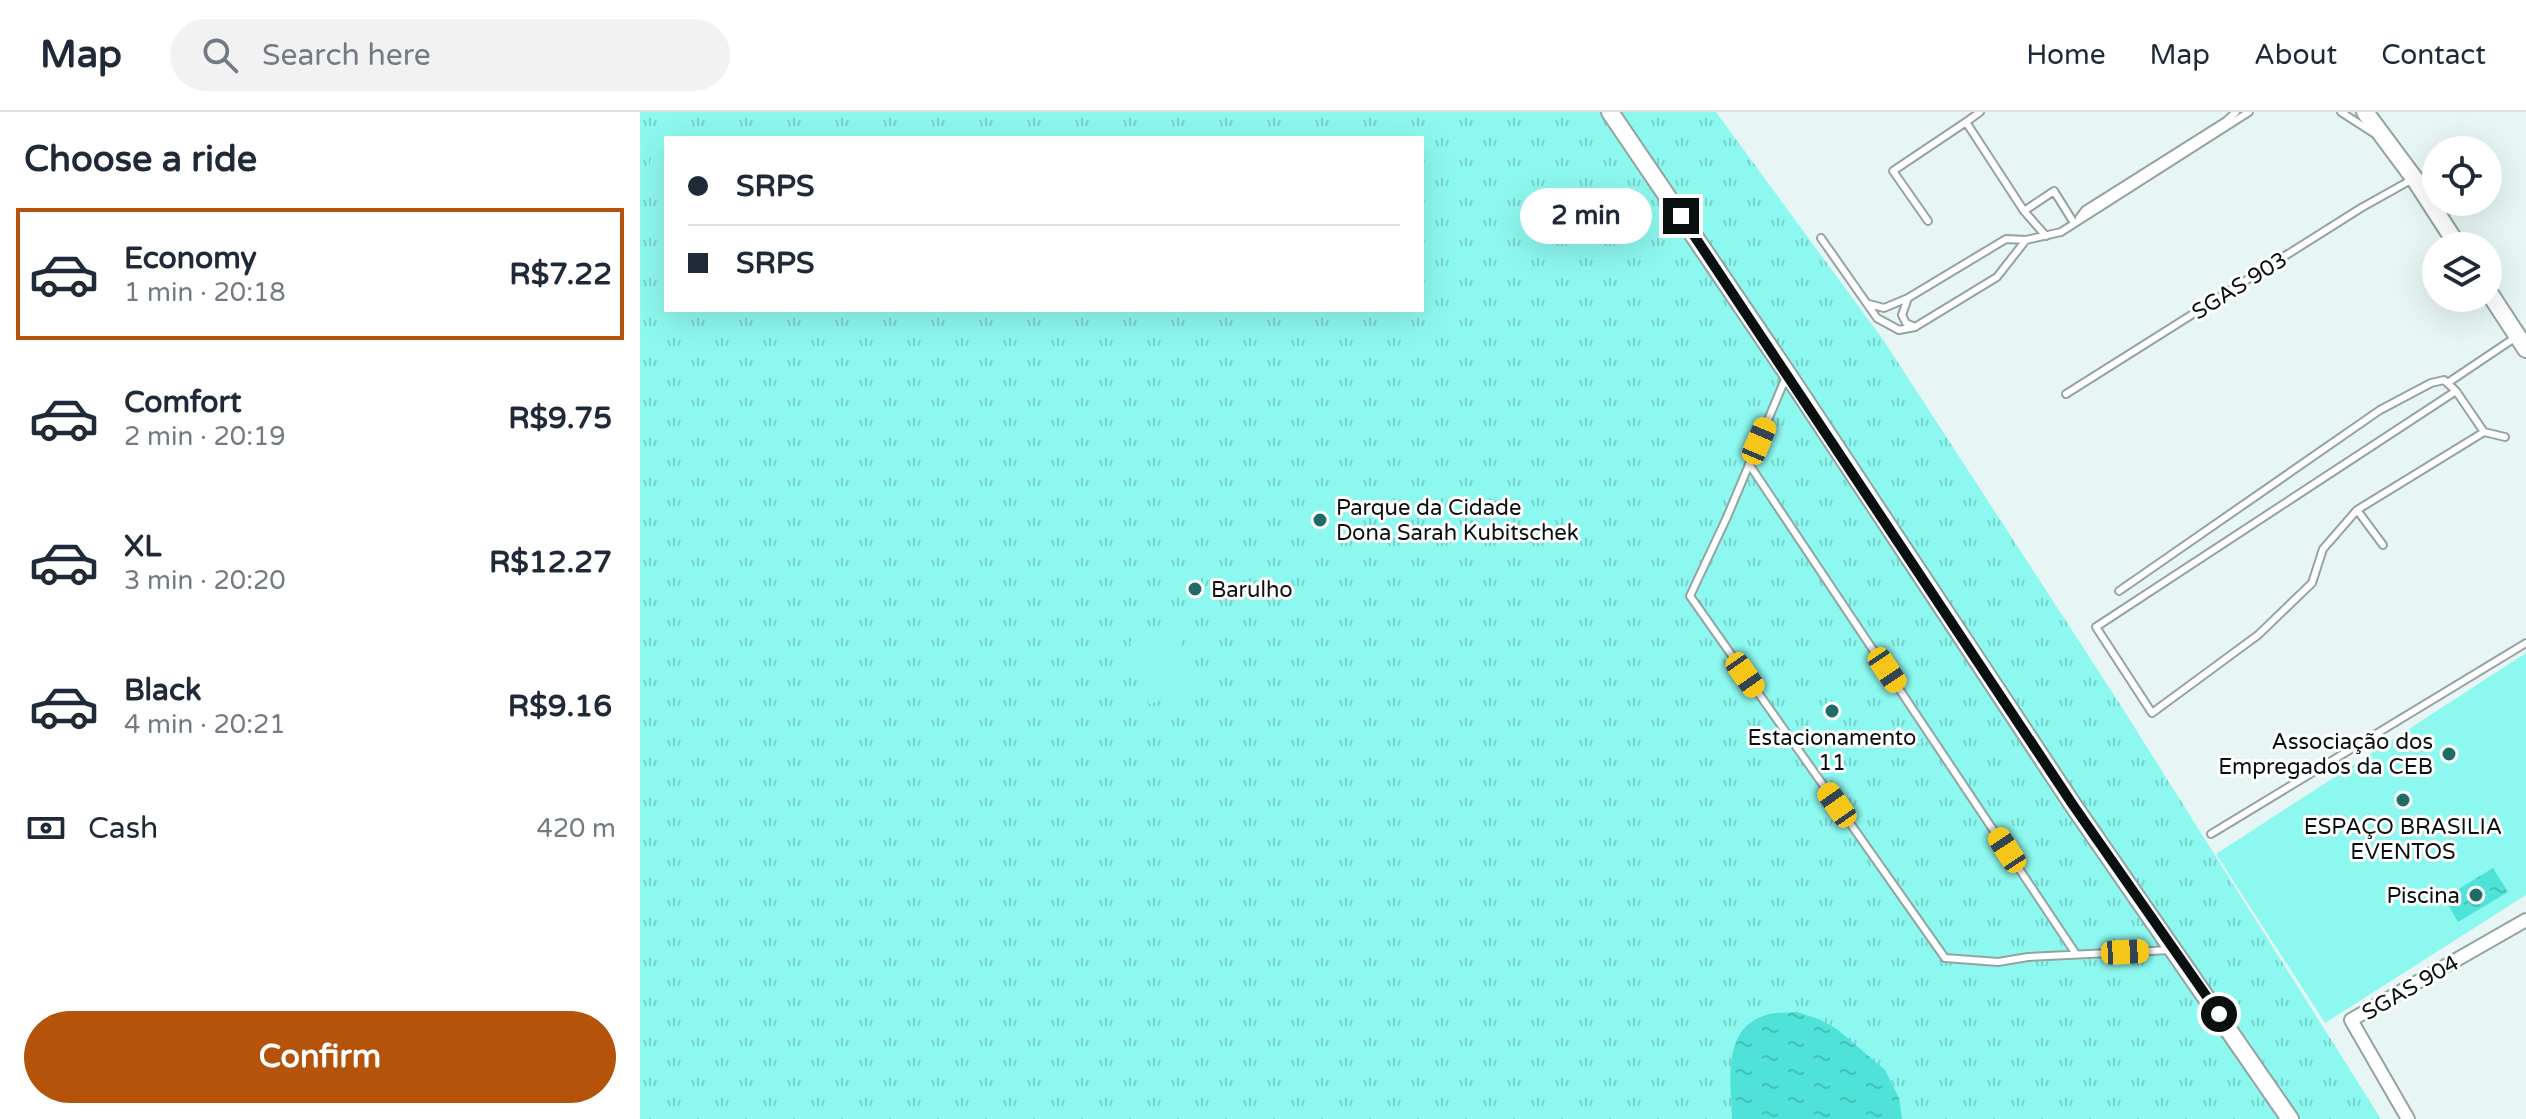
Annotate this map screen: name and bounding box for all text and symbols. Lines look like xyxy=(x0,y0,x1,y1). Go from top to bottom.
search box xyxy=(170,19,730,91)
text: Map xyxy=(40,32,122,78)
icon: search xyxy=(198,33,242,77)
text: Search here xyxy=(262,37,431,74)
text: Home xyxy=(2026,38,2106,72)
text: Map xyxy=(2150,38,2210,72)
text: About xyxy=(2254,38,2337,72)
text: Contact xyxy=(2381,38,2486,72)
map controls xyxy=(2422,136,2502,312)
button: locate xyxy=(2422,136,2502,216)
text: Choose a ride xyxy=(24,138,257,181)
text: SRPS xyxy=(736,168,814,205)
callout: 2 min xyxy=(1521,188,1653,244)
route end xyxy=(1663,198,1699,234)
text: 2 min xyxy=(1551,200,1621,231)
button: layers xyxy=(2422,232,2502,312)
icon: car xyxy=(28,238,100,310)
text: Economy xyxy=(124,240,257,277)
text: SRPS xyxy=(736,245,814,282)
street label: SGAS 903 xyxy=(2187,246,2292,325)
text: R$7.22 xyxy=(509,256,612,293)
text: 1 min · 20:18 xyxy=(124,277,286,308)
icon: car xyxy=(28,382,100,454)
text: Comfort xyxy=(124,384,242,421)
text: R$9.75 xyxy=(508,400,612,437)
car xyxy=(1739,414,1779,468)
text: 2 min · 20:19 xyxy=(124,421,286,452)
place label: Parque da Cidade Dona Sarah Kubitschek xyxy=(1336,495,1579,546)
marker: Parque da Cidade Dona Sarah Kubitschek xyxy=(1311,511,1329,529)
icon: car xyxy=(28,526,100,598)
text: XL xyxy=(124,528,161,565)
text: R$12.27 xyxy=(489,544,612,581)
text: 3 min · 20:20 xyxy=(124,565,286,596)
place label: Barulho xyxy=(1211,577,1293,603)
marker: Barulho xyxy=(1186,580,1204,598)
car xyxy=(1864,643,1910,697)
car xyxy=(1721,648,1769,702)
icon: car xyxy=(28,670,100,742)
text: Black xyxy=(124,672,201,709)
text: R$9.16 xyxy=(508,688,612,725)
marker: Estacionamento 11 xyxy=(1823,702,1841,720)
text: 4 min · 20:21 xyxy=(124,709,286,740)
place label: Estacionamento 11 xyxy=(1748,725,1916,776)
place label: Associação dos Empregados da CEB xyxy=(2218,729,2433,780)
marker: Associação dos Empregados da CEB xyxy=(2440,745,2458,763)
car xyxy=(1813,778,1861,832)
marker: ESPAÇO BRASILIA EVENTOS xyxy=(2394,791,2412,809)
icon: cash xyxy=(24,806,68,850)
text: Cash xyxy=(88,810,158,847)
text: 420 m xyxy=(536,813,616,844)
place label: ESPAÇO BRASILIA EVENTOS xyxy=(2304,814,2502,865)
car xyxy=(1984,823,2030,877)
place label: Piscina xyxy=(2386,883,2460,909)
marker: Piscina xyxy=(2467,886,2485,904)
car xyxy=(2100,939,2150,965)
street label: SGAS 904 xyxy=(2358,950,2464,1026)
route start xyxy=(2201,996,2237,1032)
button: Confirm xyxy=(24,1011,616,1103)

